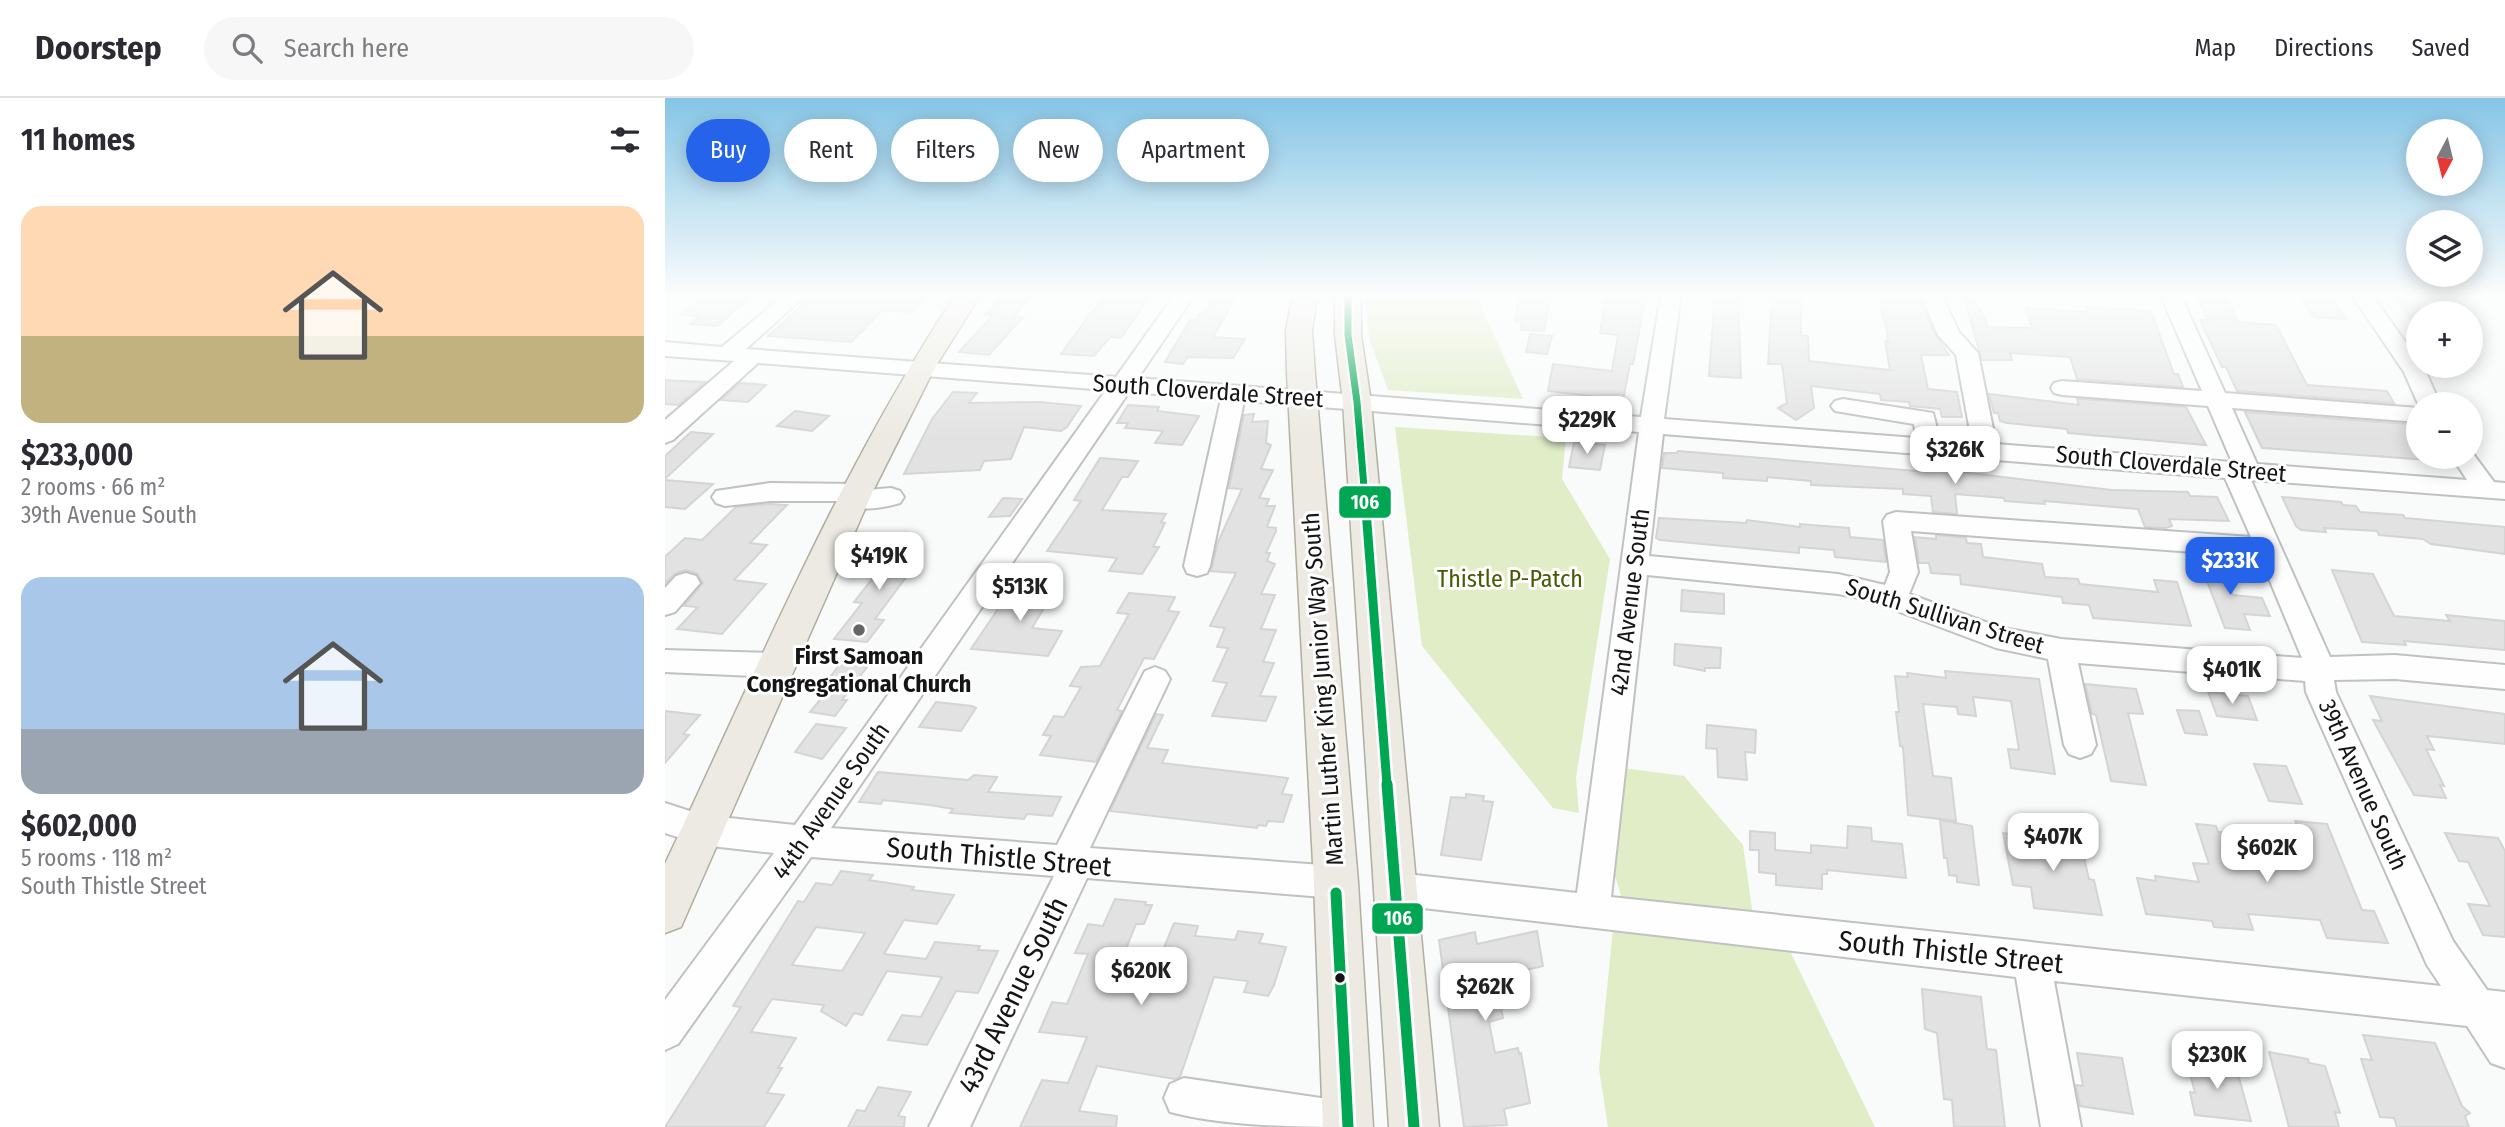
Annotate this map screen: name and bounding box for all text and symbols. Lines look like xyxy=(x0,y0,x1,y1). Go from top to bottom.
search box xyxy=(204,17,694,80)
text: Doorstep xyxy=(35,28,162,68)
icon: search xyxy=(228,29,266,67)
text: Search here xyxy=(284,33,409,64)
text: Map xyxy=(2195,34,2236,62)
text: Directions xyxy=(2274,34,2373,62)
text: Saved xyxy=(2411,34,2470,62)
chip: Buy xyxy=(686,119,770,182)
chip: Rent xyxy=(784,119,877,182)
chip: Filters xyxy=(891,119,999,182)
chip: New xyxy=(1013,119,1103,182)
chip: Apartment xyxy=(1117,119,1269,182)
north arrow xyxy=(2406,119,2483,196)
map controls xyxy=(2406,119,2483,469)
icon: filters xyxy=(606,121,644,159)
text: 11 homes xyxy=(21,122,135,158)
button: layers xyxy=(2406,210,2483,287)
icon: home xyxy=(270,252,396,378)
button: + xyxy=(2406,301,2483,378)
street label: South Cloverdale Street xyxy=(1092,369,1324,413)
button: − xyxy=(2406,392,2483,469)
pin: $229K xyxy=(1538,396,1636,456)
text: $229K xyxy=(1558,405,1616,433)
pin: $326K xyxy=(1906,426,2004,486)
text: $326K xyxy=(1926,435,1984,463)
text: $233,000 xyxy=(21,437,133,473)
street label: South Cloverdale Street xyxy=(2055,440,2288,488)
text: 2 rooms · 66 m² xyxy=(21,473,165,501)
line badge: 106 xyxy=(1338,485,1392,519)
text: 106 xyxy=(1351,491,1379,514)
text: 39th Avenue South xyxy=(21,501,197,529)
street label: 42nd Avenue South xyxy=(1605,507,1655,697)
street label: Martin Luther King Junior Way South xyxy=(1297,512,1349,866)
pin: $419K xyxy=(830,532,928,592)
pin: $233K xyxy=(2181,538,2279,597)
text: $419K xyxy=(851,541,907,569)
text: $233K xyxy=(2202,546,2259,574)
pin: $513K xyxy=(971,564,1069,623)
park label: Thistle P-Patch xyxy=(1437,565,1583,593)
text: $513K xyxy=(992,572,1048,600)
street label: South Sullivan Street xyxy=(1842,573,2048,660)
marker: First Samoan Congregational Church xyxy=(851,622,867,638)
icon: home xyxy=(270,623,396,749)
place label: First Samoan Congregational Church xyxy=(747,642,971,698)
pin: $401K xyxy=(2183,646,2281,706)
text: $401K xyxy=(2203,655,2261,683)
street label: 39th Avenue South xyxy=(2313,695,2413,875)
street label: 44th Avenue South xyxy=(767,717,895,885)
text: $602,000 xyxy=(21,808,137,844)
pin: $407K xyxy=(2004,814,2102,873)
text: $407K xyxy=(2024,822,2082,850)
pin: $602K xyxy=(2218,824,2316,884)
street label: South Thistle Street xyxy=(885,831,1114,883)
text: $602K xyxy=(2237,833,2297,861)
text: 5 rooms · 118 m² xyxy=(21,844,172,872)
text: South Thistle Street xyxy=(21,872,207,900)
street label: 43rd Avenue South xyxy=(951,891,1075,1099)
line badge: 106 xyxy=(1371,902,1424,935)
text: 106 xyxy=(1384,907,1412,930)
street label: South Thistle Street xyxy=(1837,924,2066,980)
pin: $620K xyxy=(1092,948,1190,1007)
text: $620K xyxy=(1111,956,1171,984)
pin: $262K xyxy=(1436,964,1534,1023)
unlabelled marker xyxy=(1333,971,1347,985)
text: $262K xyxy=(1456,972,1514,1000)
pin: $230K xyxy=(2168,1032,2266,1091)
text: $230K xyxy=(2188,1040,2246,1068)

